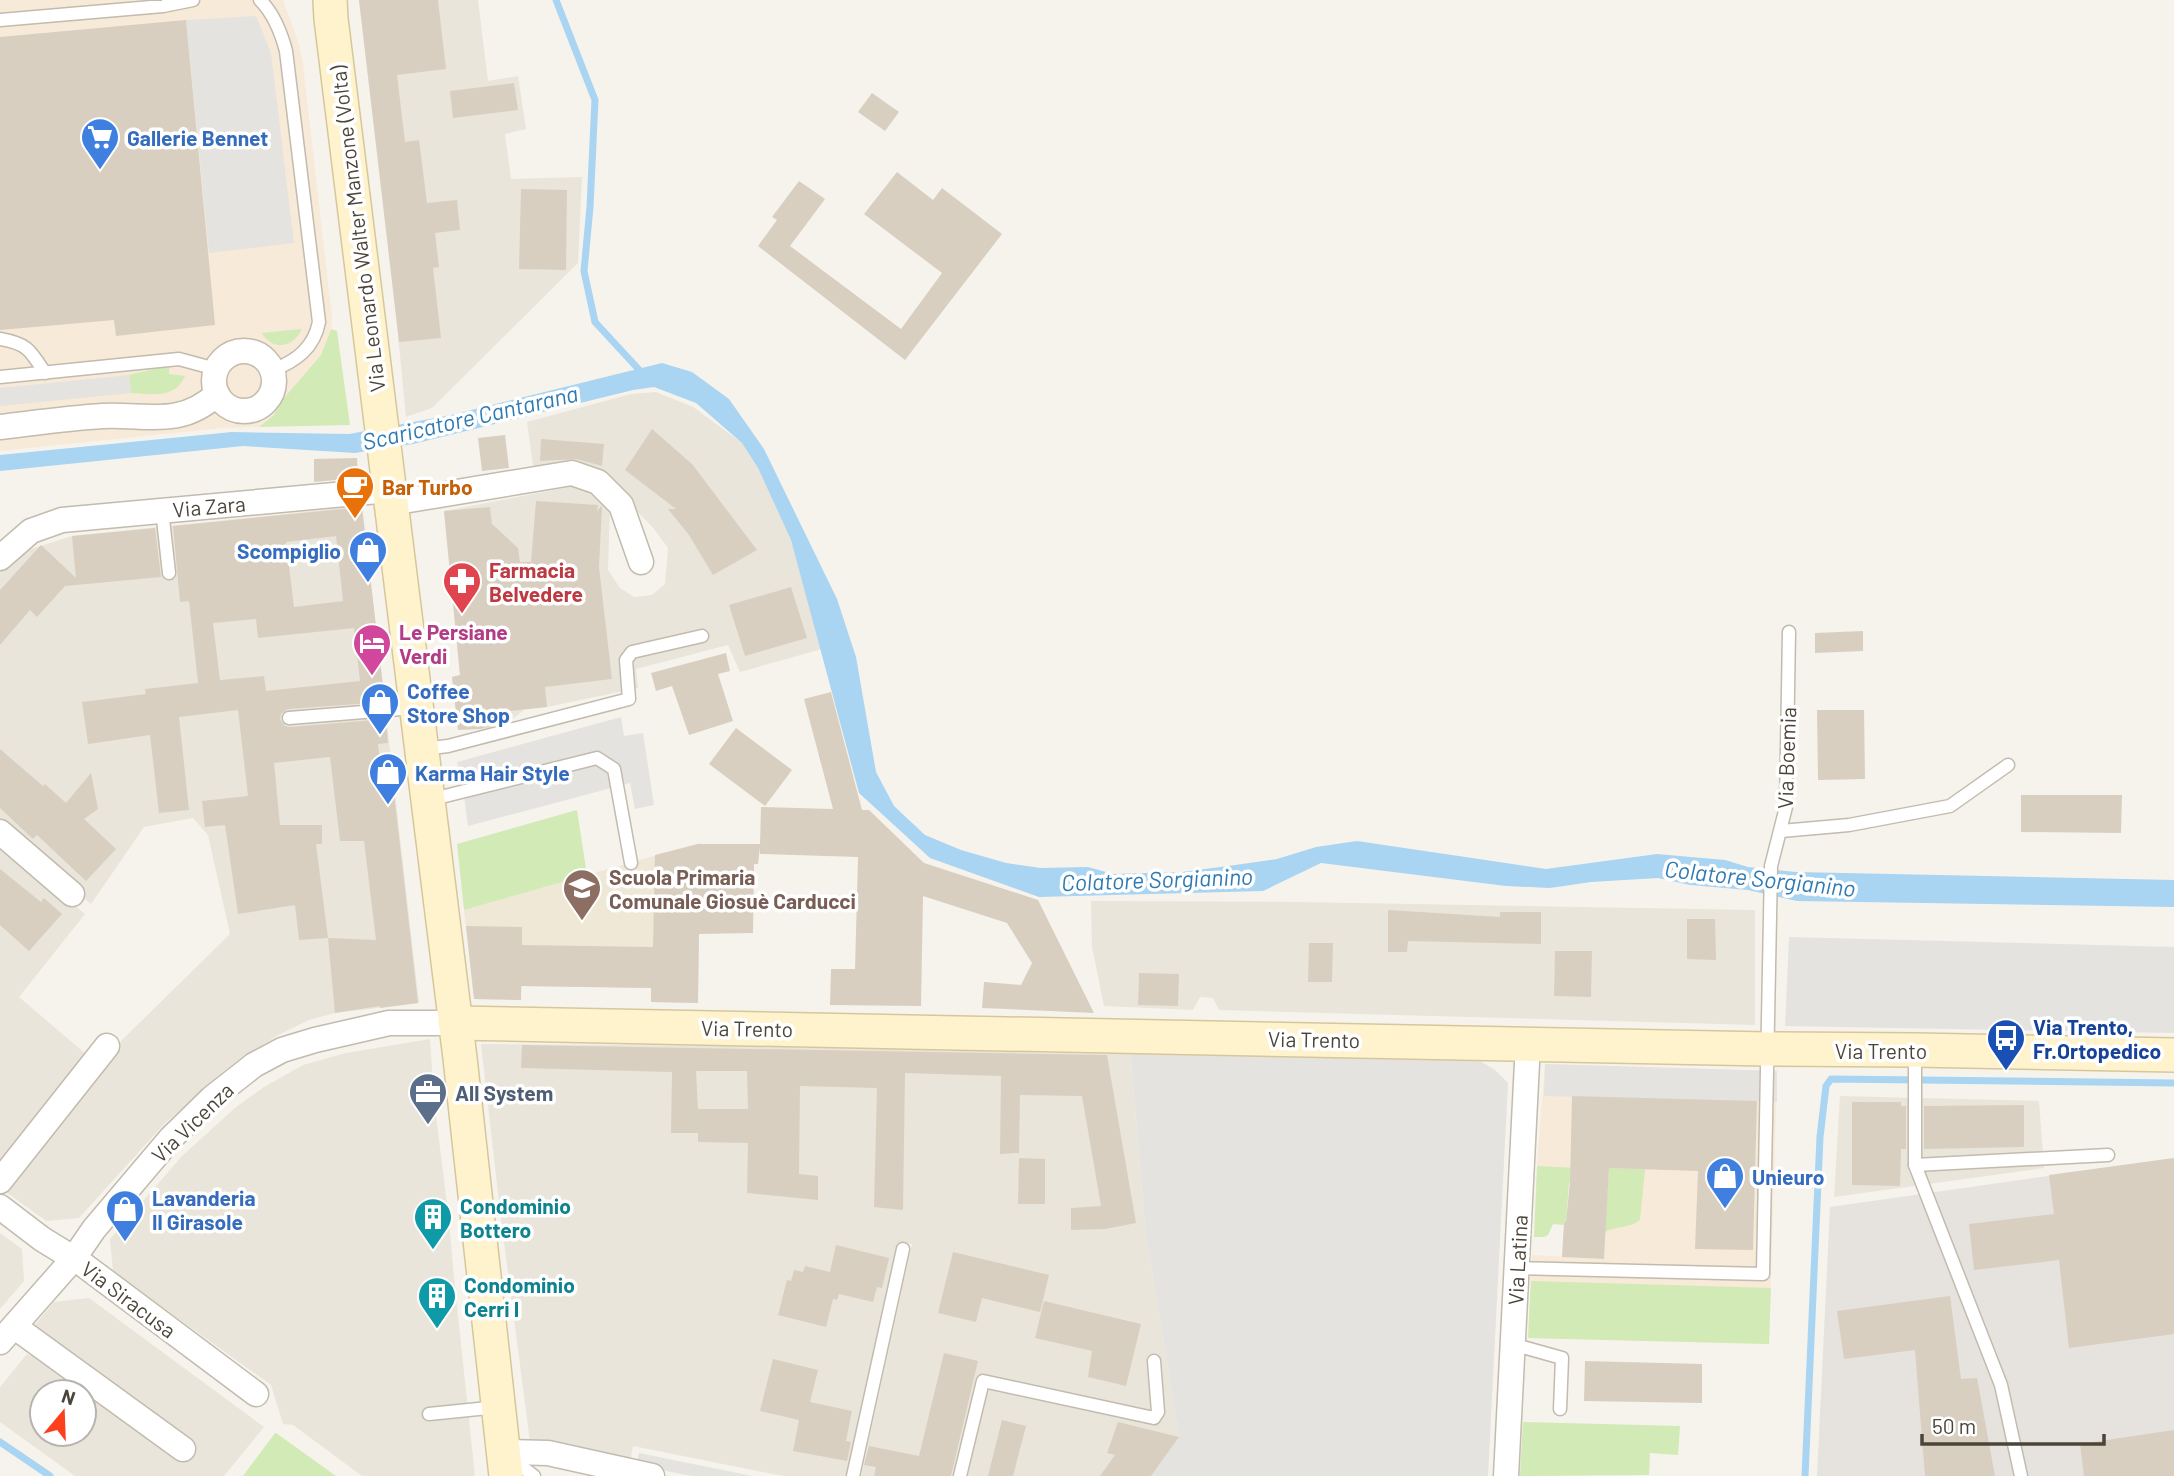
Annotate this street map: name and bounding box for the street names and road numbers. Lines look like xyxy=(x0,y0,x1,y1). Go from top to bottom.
street label: Via Leonardo Walter Manzone (Volta) xyxy=(325,64,389,394)
street label: Via Zara xyxy=(171,490,247,522)
street label: Via Boemia xyxy=(1772,707,1800,809)
street label: Via Trento xyxy=(701,1015,793,1041)
street label: Via Trento xyxy=(1268,1026,1360,1052)
street label: Via Trento xyxy=(1835,1038,1927,1063)
street label: Via Vicenza xyxy=(146,1077,238,1167)
street label: Via Latina xyxy=(1502,1214,1532,1306)
street label: Via Siracusa xyxy=(77,1255,181,1343)

